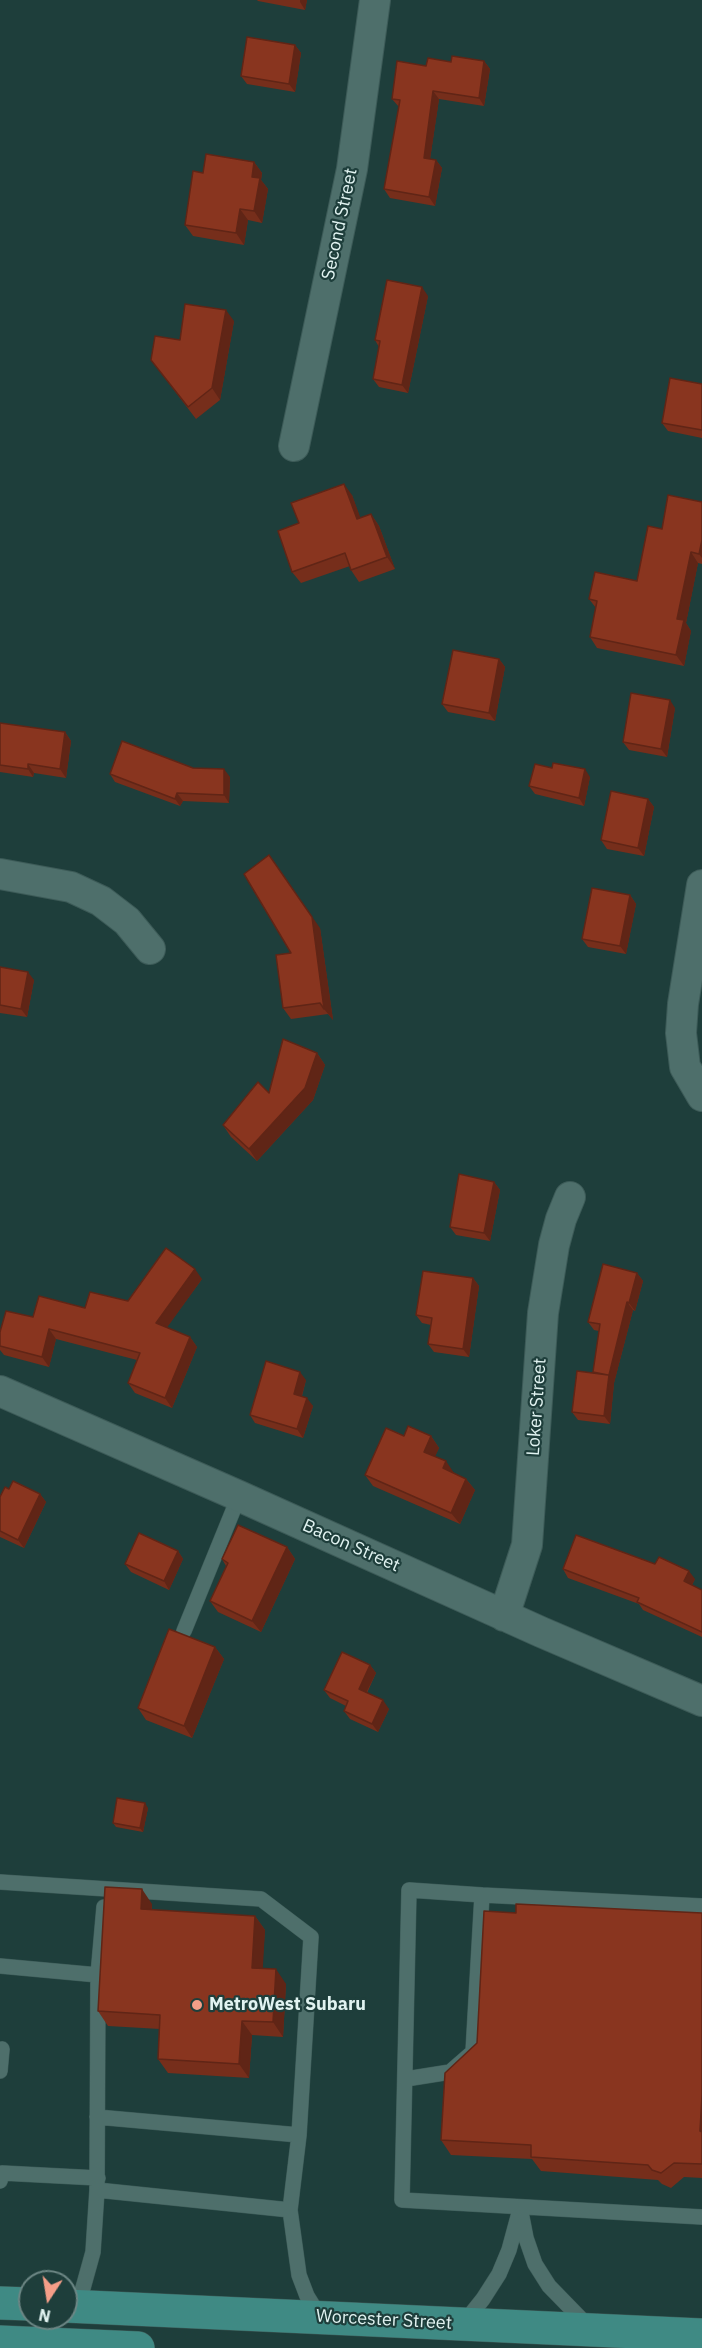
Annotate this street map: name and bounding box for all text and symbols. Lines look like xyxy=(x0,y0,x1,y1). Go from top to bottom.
street label: Second Street xyxy=(318,166,362,282)
street label: Loker Street xyxy=(523,1357,551,1457)
street label: Bacon Street xyxy=(299,1515,403,1577)
place label: MetroWest Subaru xyxy=(209,1994,366,2016)
marker: MetroWest Subaru xyxy=(190,1998,204,2012)
north arrow xyxy=(18,2270,78,2330)
text: N xyxy=(37,2305,52,2327)
street label: Worcester Street xyxy=(315,2306,453,2334)

